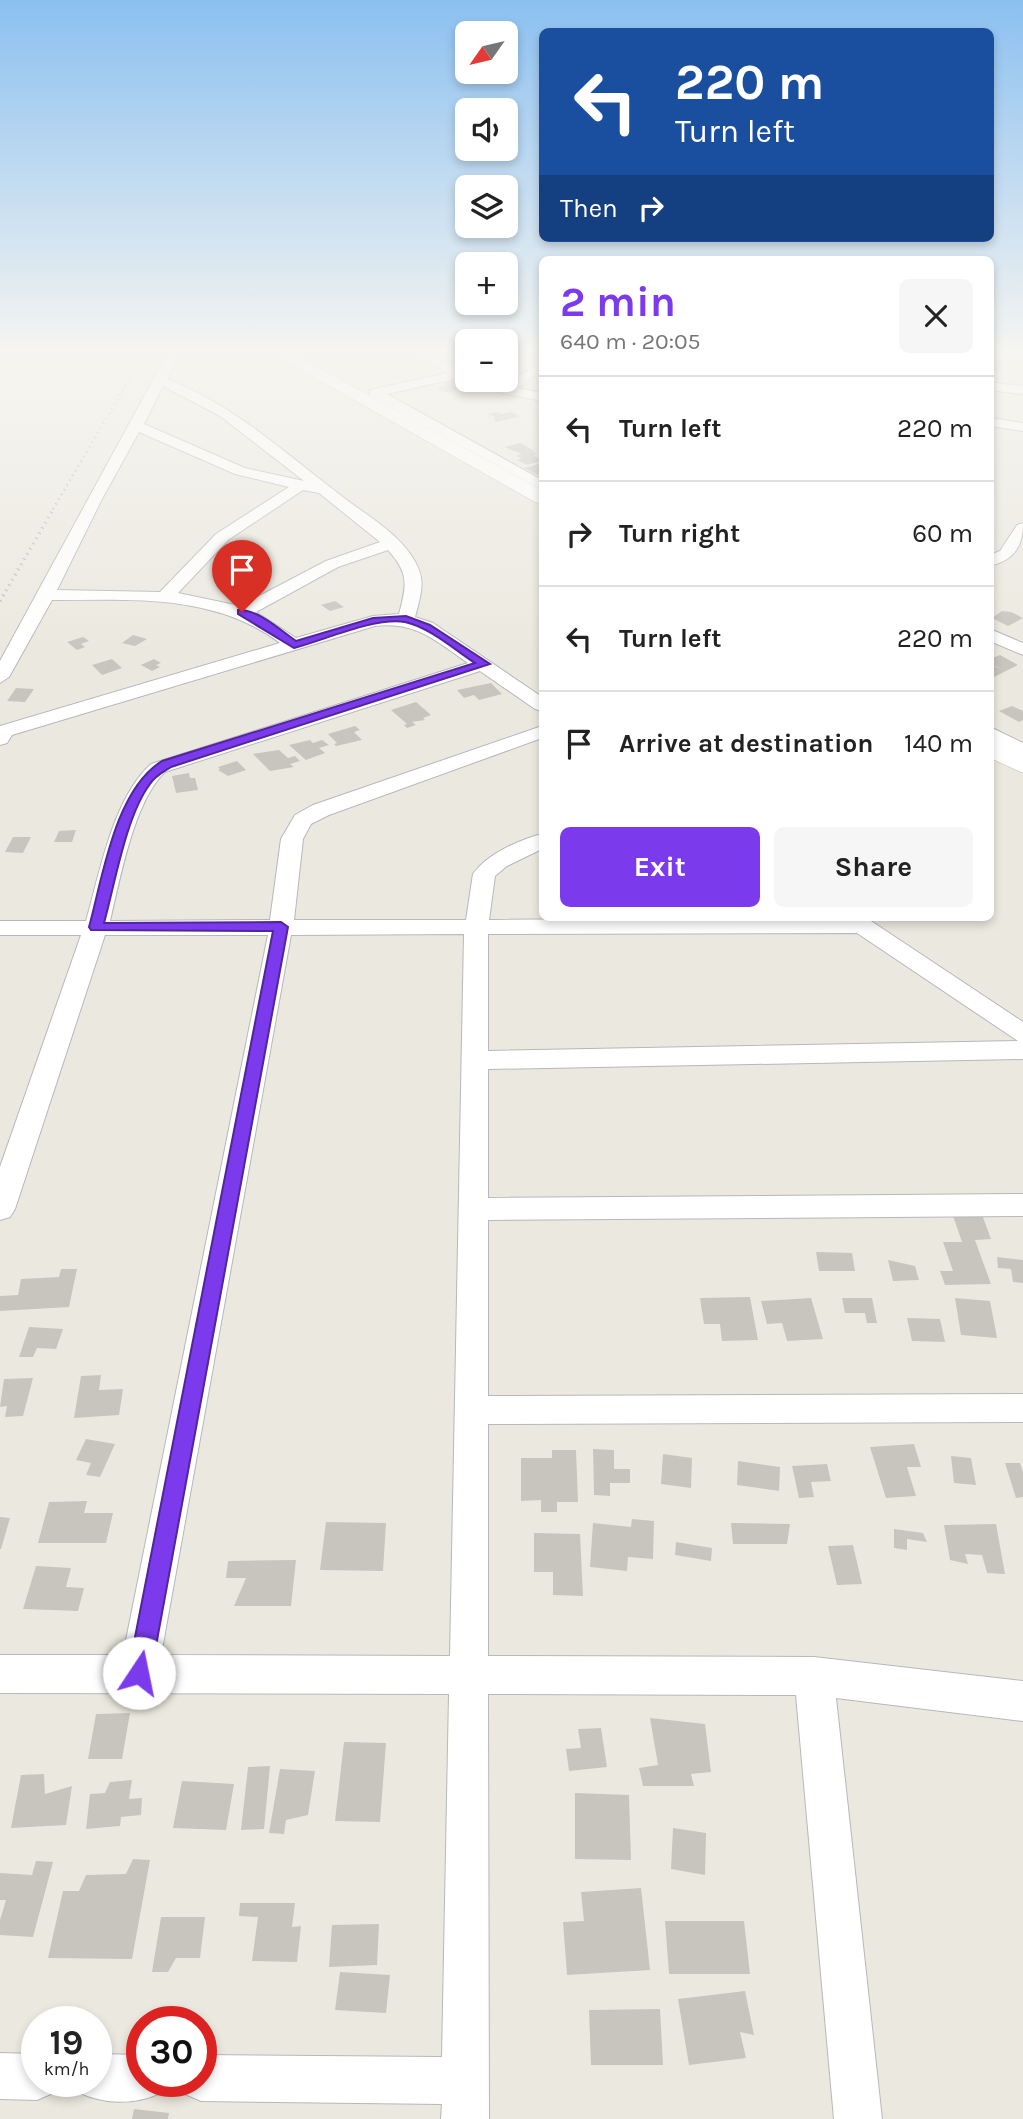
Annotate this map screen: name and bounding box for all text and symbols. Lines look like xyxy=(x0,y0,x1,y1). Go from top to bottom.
north arrow xyxy=(455,21,518,84)
map controls xyxy=(455,21,518,392)
text: 220 m xyxy=(675,54,824,111)
icon: left xyxy=(560,56,651,147)
button: sound xyxy=(455,98,518,161)
text: Turn left xyxy=(675,113,795,150)
button: layers xyxy=(455,175,518,238)
icon: right xyxy=(632,189,670,227)
text: Then xyxy=(560,193,618,224)
button: + xyxy=(455,252,518,315)
text: 2 min xyxy=(560,277,676,327)
button: close xyxy=(899,279,973,353)
text: 640 m · 20:05 xyxy=(560,328,701,355)
button: − xyxy=(455,329,518,392)
icon: left xyxy=(560,410,598,448)
text: Turn left xyxy=(619,413,721,444)
text: 220 m xyxy=(897,413,973,444)
icon: right xyxy=(560,515,598,553)
text: Turn right xyxy=(619,518,740,549)
text: 60 m xyxy=(912,518,973,549)
pin xyxy=(212,540,272,612)
icon: arrive xyxy=(223,551,261,589)
icon: left xyxy=(560,620,598,658)
text: Turn left xyxy=(619,623,721,654)
text: 220 m xyxy=(897,623,973,654)
icon: arrive xyxy=(560,725,598,763)
text: Arrive at destination xyxy=(619,728,873,759)
text: 140 m xyxy=(904,728,973,759)
button: Exit xyxy=(560,827,760,907)
button: Share xyxy=(774,827,973,907)
position arrow xyxy=(102,1636,176,1710)
speed limit sign: 30 xyxy=(126,2006,217,2097)
text: 19 xyxy=(50,2022,83,2063)
text: km/h xyxy=(44,2058,89,2080)

